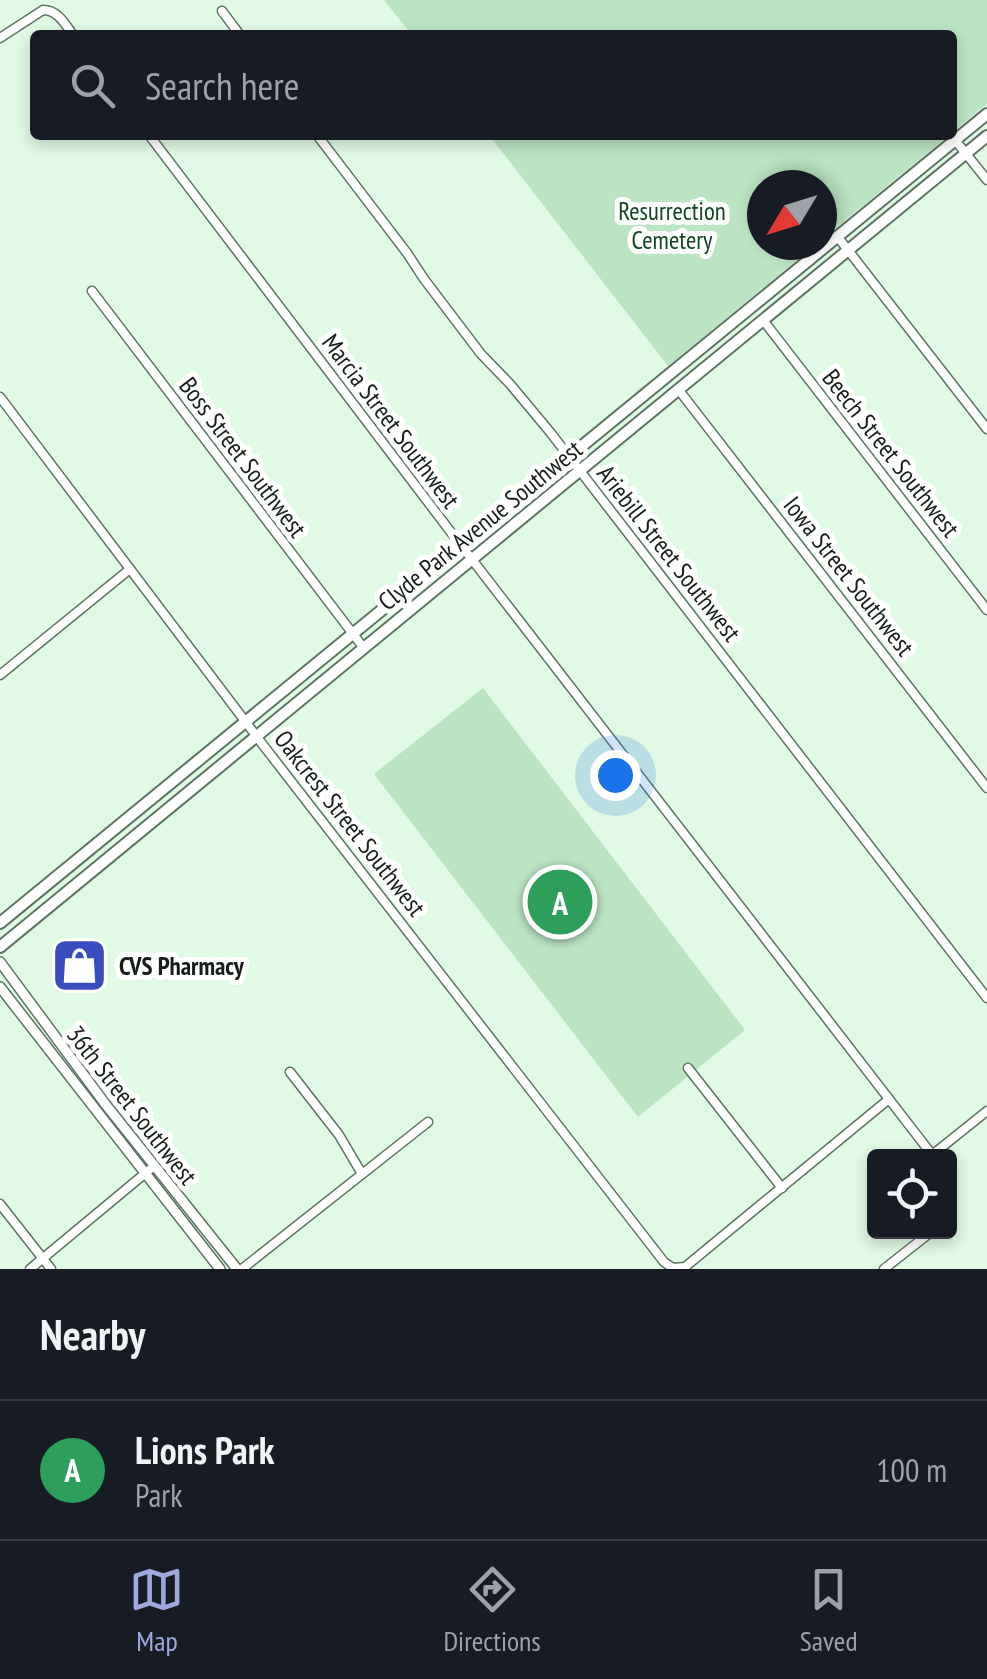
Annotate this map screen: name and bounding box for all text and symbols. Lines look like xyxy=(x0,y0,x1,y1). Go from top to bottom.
search box xyxy=(30,30,957,140)
icon: search xyxy=(65,58,120,113)
text: Search here xyxy=(145,61,299,110)
north arrow xyxy=(747,170,837,260)
park label: Resurrection Cemetery xyxy=(618,195,726,256)
street label: Marcia Street Southwest xyxy=(315,328,467,515)
street label: Beech Street Southwest xyxy=(815,363,967,544)
street label: Boss Street Southwest xyxy=(172,371,314,543)
street label: Clyde Park Avenue Southwest xyxy=(372,433,589,617)
street label: Ariebill Street Southwest xyxy=(590,458,748,648)
street label: Iowa Street Southwest xyxy=(777,490,921,662)
street label: Oakcrest Street Southwest xyxy=(267,724,433,923)
your location xyxy=(590,750,641,801)
pin: A xyxy=(528,864,592,940)
shop icon: CVS Pharmacy xyxy=(50,936,110,996)
place label: CVS Pharmacy xyxy=(119,950,245,982)
street label: 36th Street Southwest xyxy=(60,1019,204,1191)
map controls xyxy=(867,1149,957,1239)
button: locate xyxy=(867,1149,957,1239)
text: Nearby xyxy=(40,1307,145,1362)
text: Lions Park xyxy=(135,1425,274,1474)
text: A xyxy=(64,1449,81,1491)
text: 100 m xyxy=(876,1449,947,1491)
text: Park xyxy=(135,1474,183,1516)
tab: Map xyxy=(129,1562,184,1659)
tab: Directions xyxy=(443,1562,541,1659)
tab: Saved xyxy=(800,1562,858,1659)

